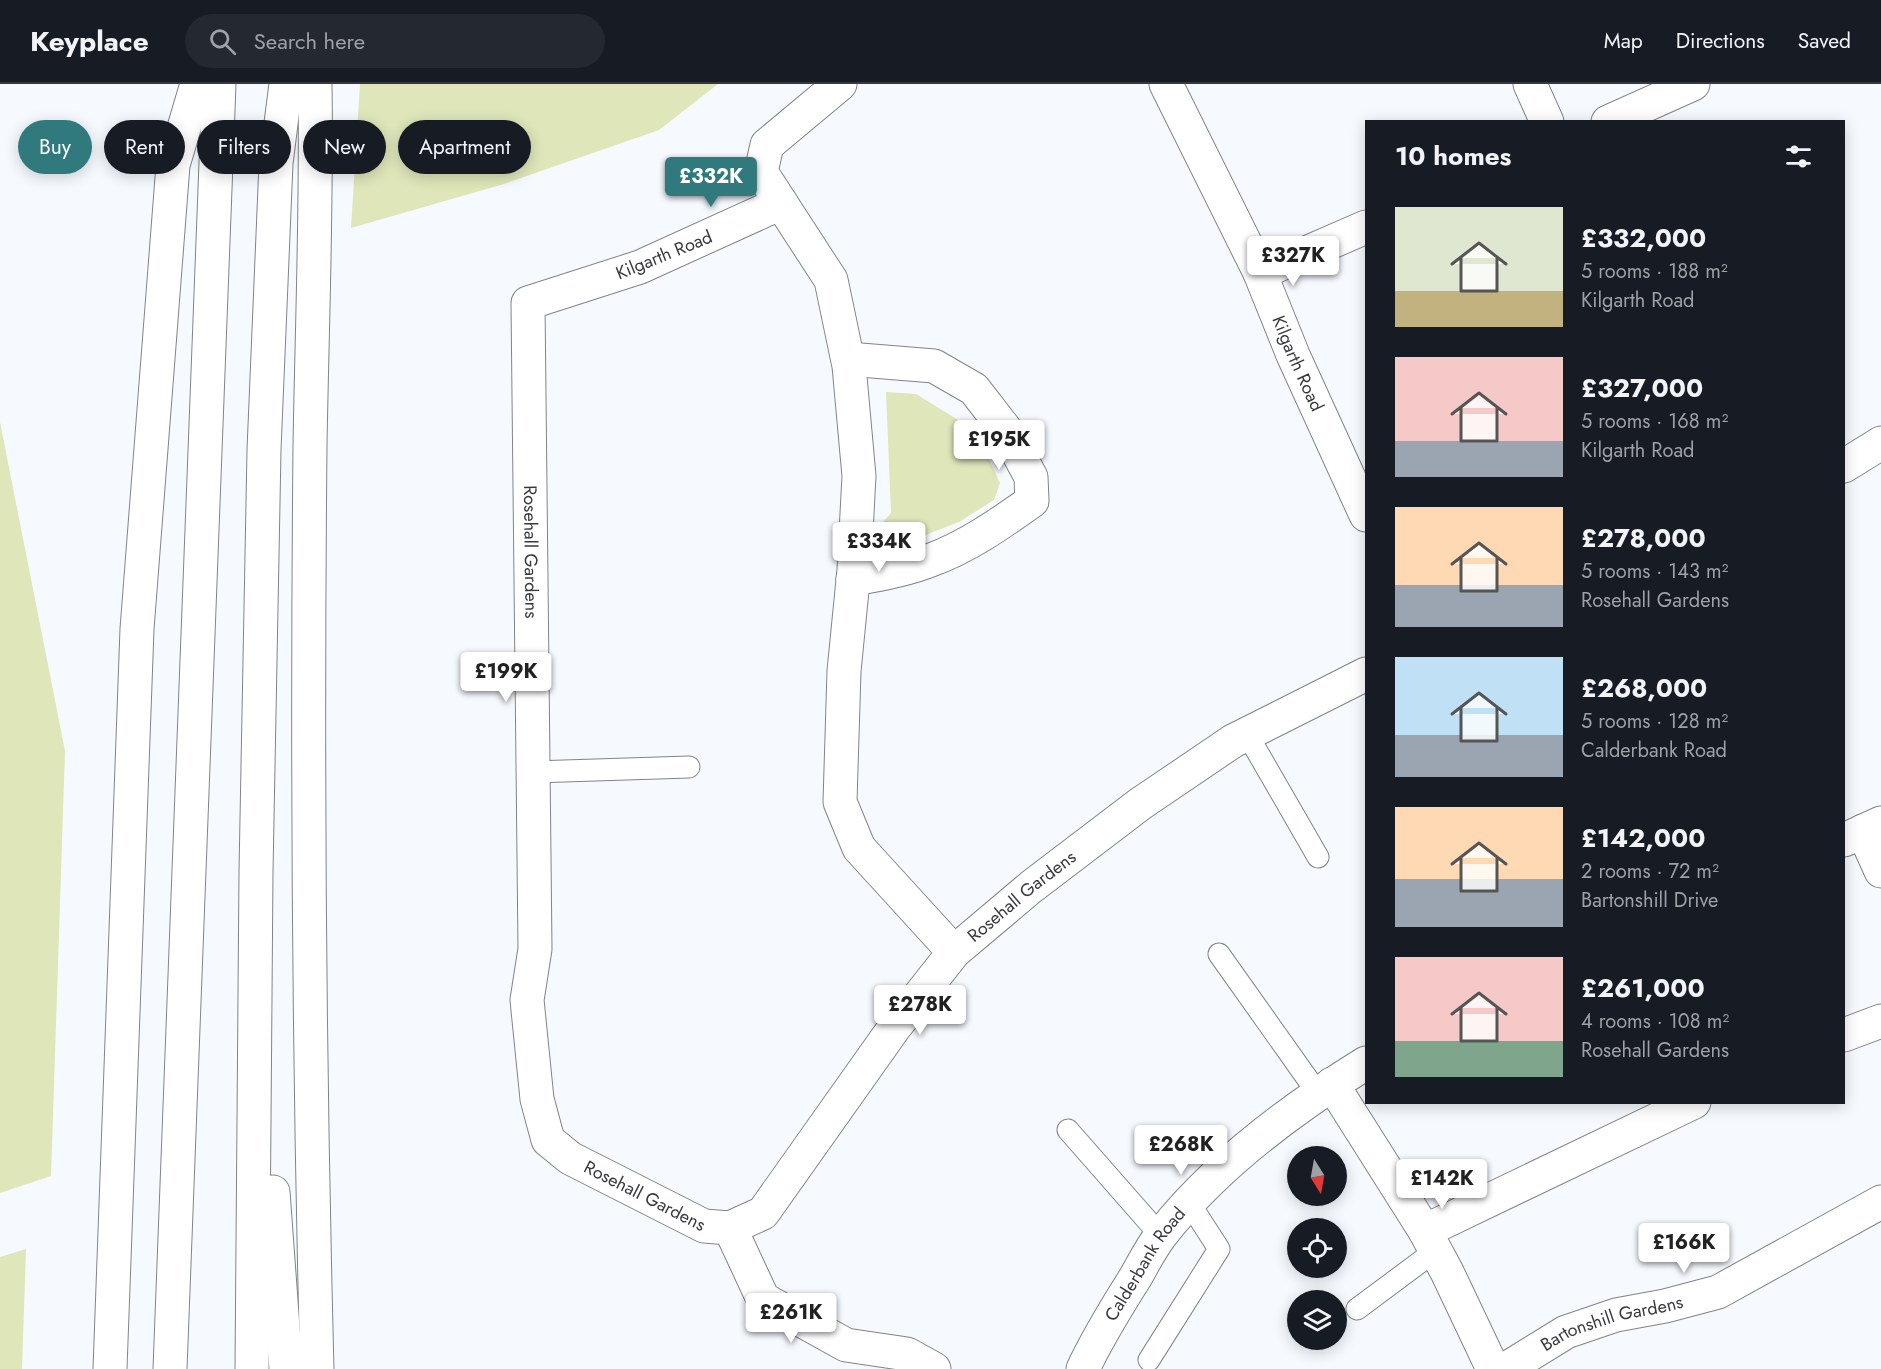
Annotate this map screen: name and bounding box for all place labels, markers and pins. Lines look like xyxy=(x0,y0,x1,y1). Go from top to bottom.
pin: £332K xyxy=(669,157,753,208)
pin: £327K xyxy=(1251,236,1335,287)
pin: £195K xyxy=(957,420,1041,471)
pin: £334K xyxy=(837,522,921,573)
pin: £199K xyxy=(464,652,548,703)
pin: £278K xyxy=(878,985,962,1036)
pin: £268K xyxy=(1139,1125,1223,1176)
pin: £142K xyxy=(1400,1159,1484,1210)
pin: £166K xyxy=(1642,1223,1726,1274)
pin: £261K xyxy=(749,1293,833,1344)

